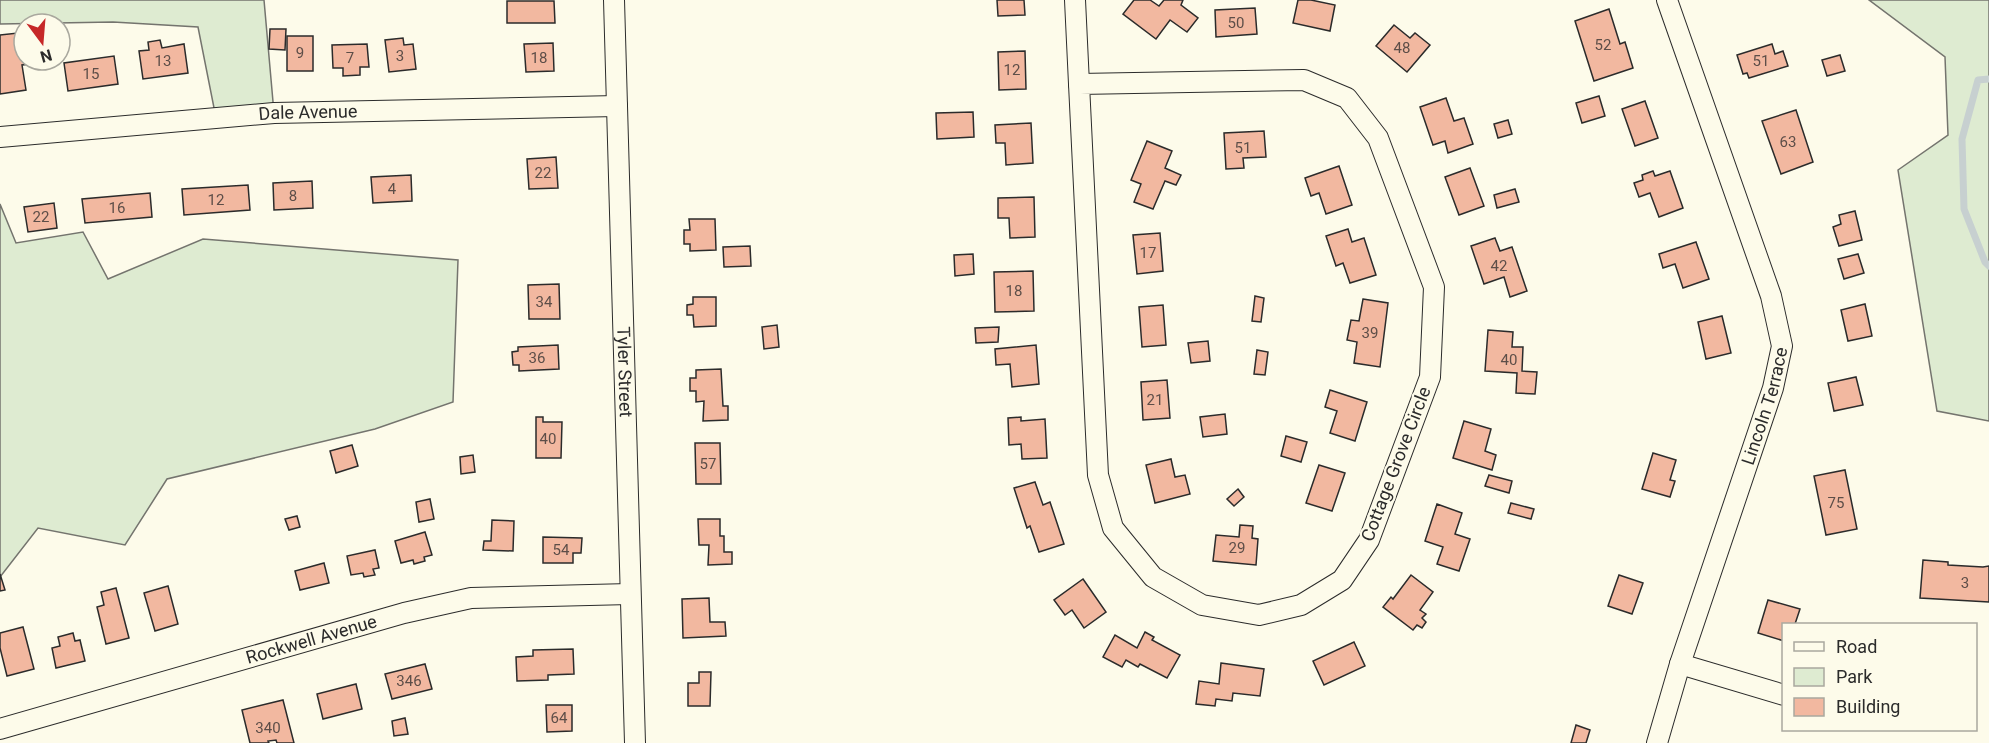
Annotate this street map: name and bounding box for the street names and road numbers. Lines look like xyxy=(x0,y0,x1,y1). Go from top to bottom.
street label: Dale Avenue xyxy=(258,100,358,124)
street label: Tyler Street xyxy=(613,326,637,418)
street label: Lincoln Terrace xyxy=(1737,345,1791,468)
street label: Cottage Grove Circle xyxy=(1356,384,1435,544)
street label: Rockwell Avenue xyxy=(243,610,379,668)

